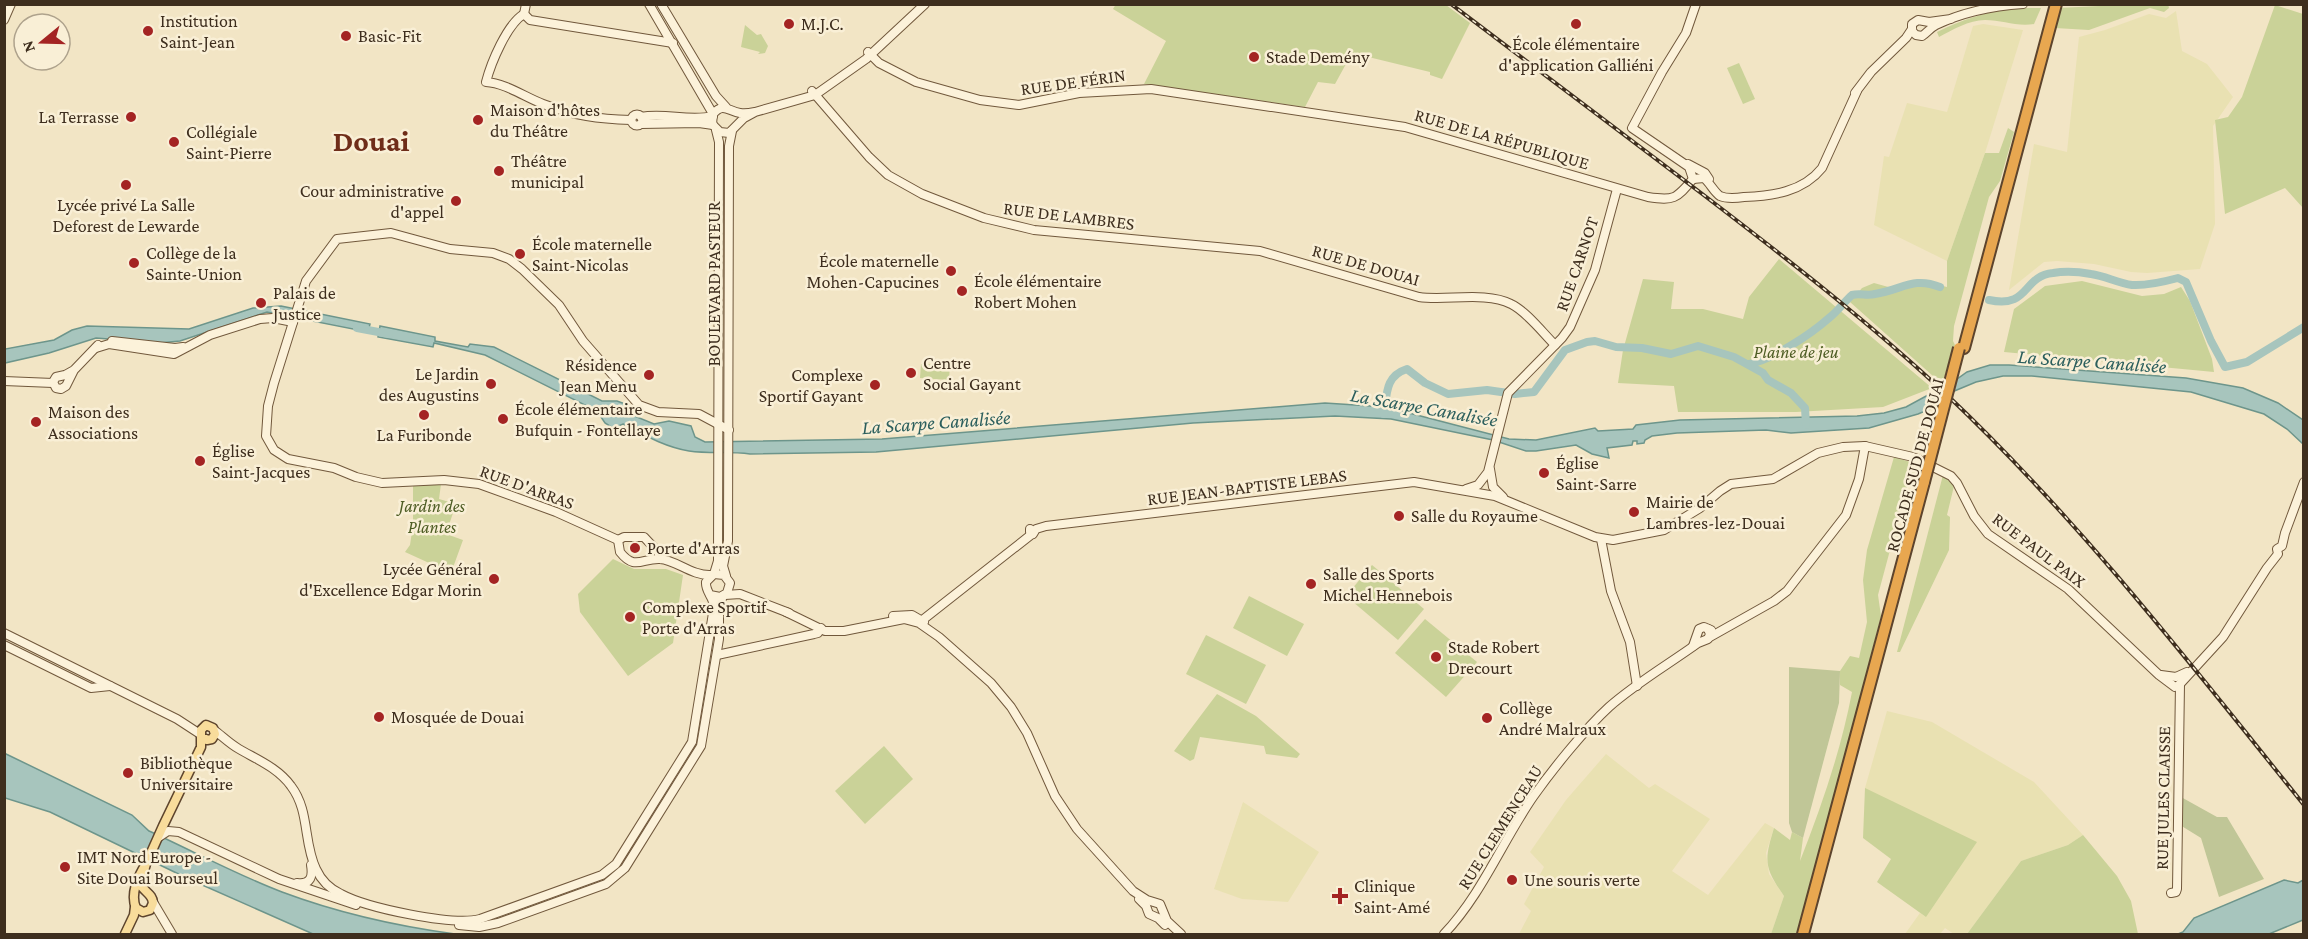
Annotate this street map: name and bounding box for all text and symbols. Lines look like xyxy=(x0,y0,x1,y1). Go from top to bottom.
place label: Institution Saint-Jean xyxy=(160,11,238,52)
north arrow xyxy=(12,12,72,72)
place label: M.J.C. xyxy=(801,14,844,34)
marker: M.J.C. xyxy=(782,17,796,31)
marker: École élémentaire d'application Galliéni xyxy=(1569,17,1583,31)
marker: Institution Saint-Jean xyxy=(141,24,155,38)
place label: Basic-Fit xyxy=(358,26,422,46)
marker: Basic-Fit xyxy=(339,29,353,43)
place label: École élémentaire d'application Galliéni xyxy=(1499,34,1654,75)
text: N xyxy=(18,39,38,55)
place label: Stade Demény xyxy=(1266,47,1370,67)
marker: Stade Demény xyxy=(1247,50,1261,64)
street label: RUE DE FÉRIN xyxy=(1019,65,1127,99)
place label: Maison d'hôtes du Théâtre xyxy=(490,100,600,141)
street label: RUE DE LA RÉPUBLIQUE xyxy=(1412,105,1592,174)
place label: La Terrasse xyxy=(38,107,119,127)
marker: La Terrasse xyxy=(124,110,138,124)
marker: Maison d'hôtes du Théâtre xyxy=(471,113,485,127)
place label: Collégiale Saint-Pierre xyxy=(186,122,272,163)
district label: Douai xyxy=(333,124,410,157)
marker: Collégiale Saint-Pierre xyxy=(167,135,181,149)
place label: Théâtre municipal xyxy=(511,151,584,192)
marker: Théâtre municipal xyxy=(492,164,506,178)
marker: Lycée privé La Salle Deforest de Lewarde xyxy=(119,178,133,192)
place label: Cour administrative d'appel xyxy=(300,181,444,222)
marker: Cour administrative d'appel xyxy=(449,194,463,208)
place label: Lycée privé La Salle Deforest de Lewarde xyxy=(53,195,200,236)
street label: RUE DE LAMBRES xyxy=(1002,198,1136,234)
street label: BOULEVARD PASTEUR xyxy=(704,200,724,367)
street label: RUE CARNOT xyxy=(1551,214,1603,314)
place label: École maternelle Saint-Nicolas xyxy=(532,234,652,275)
street label: RUE DE DOUAI xyxy=(1310,240,1422,290)
place label: Collège de la Sainte-Union xyxy=(146,243,242,284)
marker: École maternelle Saint-Nicolas xyxy=(513,247,527,261)
place label: École maternelle Mohen-Capucines xyxy=(807,251,939,292)
marker: Collège de la Sainte-Union xyxy=(127,256,141,270)
marker: École maternelle Mohen-Capucines xyxy=(944,264,958,278)
place label: École élémentaire Robert Mohen xyxy=(974,271,1102,312)
place label: Palais de Justice xyxy=(271,283,336,324)
marker: École élémentaire Robert Mohen xyxy=(955,284,969,298)
marker: Palais de Justice xyxy=(254,296,268,310)
park label: Plaine de jeu xyxy=(1753,342,1839,363)
water label: La Scarpe Canalisée xyxy=(2017,345,2168,378)
place label: Centre Social Gayant xyxy=(923,353,1022,394)
place label: Résidence Jean Menu xyxy=(558,355,637,396)
place label: Le Jardin des Augustins xyxy=(379,364,479,405)
place label: Complexe Sportif Gayant xyxy=(759,365,864,406)
marker: Centre Social Gayant xyxy=(904,366,918,380)
marker: Résidence Jean Menu xyxy=(642,368,656,382)
street label: ROCADE SUD DE DOUAI xyxy=(1882,376,1948,554)
marker: Le Jardin des Augustins xyxy=(484,377,498,391)
marker: Complexe Sportif Gayant xyxy=(868,378,882,392)
water label: La Scarpe Canalisée xyxy=(1349,383,1500,432)
place label: École élémentaire Bufquin - Fontellaye xyxy=(515,399,661,440)
place label: Maison des Associations xyxy=(48,402,138,443)
water label: La Scarpe Canalisée xyxy=(861,406,1012,439)
marker: La Furibonde xyxy=(417,408,431,422)
marker: École élémentaire Bufquin - Fontellaye xyxy=(496,412,510,426)
marker: Maison des Associations xyxy=(29,415,43,429)
place label: La Furibonde xyxy=(376,425,472,445)
place label: Église Saint-Jacques xyxy=(212,441,310,482)
place label: Église Saint-Sarre xyxy=(1556,453,1637,494)
marker: Église Saint-Jacques xyxy=(193,454,207,468)
street label: RUE D'ARRAS xyxy=(477,461,577,513)
street label: RUE JEAN-BAPTISTE LEBAS xyxy=(1146,465,1348,509)
marker: Église Saint-Sarre xyxy=(1537,466,1551,480)
place label: Mairie de Lambres-lez-Douai xyxy=(1646,492,1785,533)
park label: Jardin des Plantes xyxy=(396,496,466,537)
marker: Mairie de Lambres-lez-Douai xyxy=(1627,505,1641,519)
place label: Salle du Royaume xyxy=(1411,506,1538,526)
street label: RUE PAUL PAIX xyxy=(1988,508,2090,592)
marker: Salle du Royaume xyxy=(1392,509,1406,523)
place label: Porte d'Arras xyxy=(647,538,740,558)
marker: Porte d'Arras xyxy=(628,541,642,555)
place label: Lycée Général d'Excellence Edgar Morin xyxy=(299,559,482,600)
place label: Salle des Sports Michel Hennebois xyxy=(1323,564,1453,605)
marker: Lycée Général d'Excellence Edgar Morin xyxy=(487,572,501,586)
marker: Salle des Sports Michel Hennebois xyxy=(1304,577,1318,591)
place label: Complexe Sportif Porte d'Arras xyxy=(642,597,768,638)
marker: Complexe Sportif Porte d'Arras xyxy=(623,610,637,624)
place label: Stade Robert Drecourt xyxy=(1448,637,1541,678)
marker: Stade Robert Drecourt xyxy=(1429,650,1443,664)
place label: Collège André Malraux xyxy=(1499,698,1607,739)
place label: Mosquée de Douai xyxy=(391,707,524,727)
marker: Mosquée de Douai xyxy=(372,710,386,724)
marker: Collège André Malraux xyxy=(1480,711,1494,725)
street label: RUE JULES CLAISSE xyxy=(2152,726,2174,870)
place label: Bibliothèque Universitaire xyxy=(140,753,233,794)
street label: RUE CLEMENCEAU xyxy=(1454,761,1546,893)
marker: Bibliothèque Universitaire xyxy=(121,766,135,780)
place label: IMT Nord Europe - Site Douai Bourseul xyxy=(77,847,218,888)
marker: IMT Nord Europe - Site Douai Bourseul xyxy=(58,860,72,874)
place label: Une souris verte xyxy=(1524,870,1640,890)
marker: Une souris verte xyxy=(1505,873,1519,887)
place label: Clinique Saint-Amé xyxy=(1354,876,1430,917)
marker: Clinique Saint-Amé xyxy=(1331,887,1349,905)

